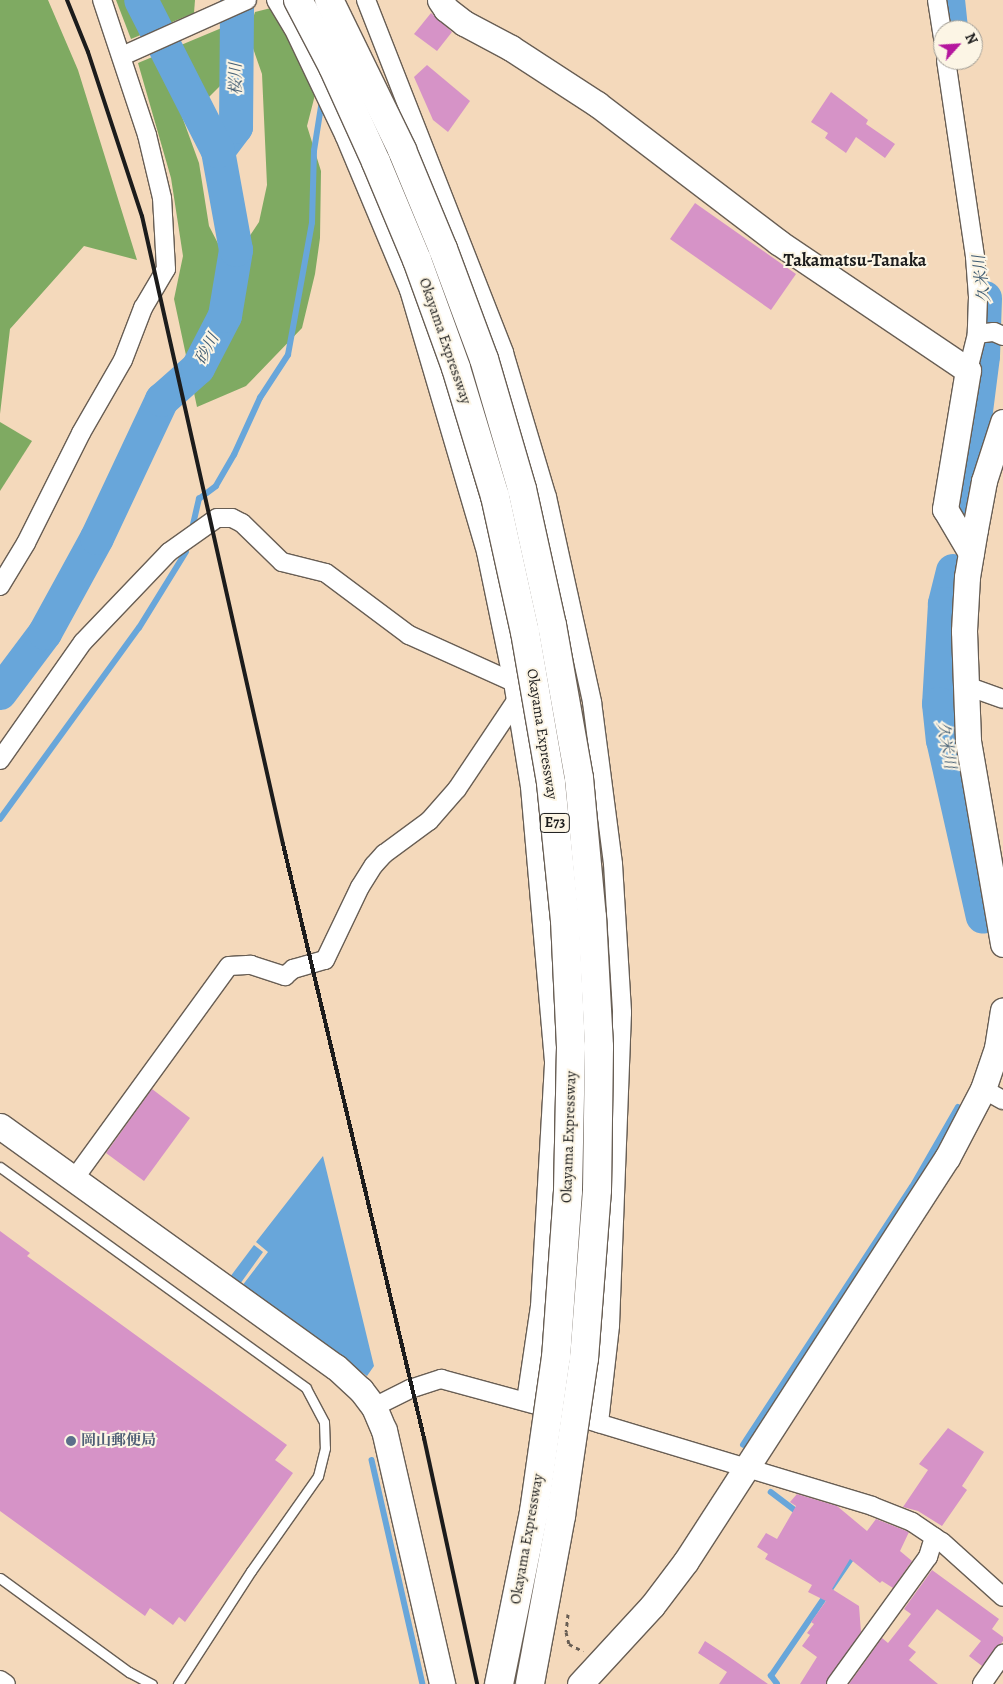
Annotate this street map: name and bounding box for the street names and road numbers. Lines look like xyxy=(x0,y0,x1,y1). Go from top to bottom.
street label: Okayama Expressway xyxy=(415,276,475,406)
street label: Okayama Expressway xyxy=(523,667,561,801)
road number: E73 xyxy=(539,811,571,834)
street label: Okayama Expressway xyxy=(558,1071,580,1203)
street label: Okayama Expressway xyxy=(507,1472,547,1606)

